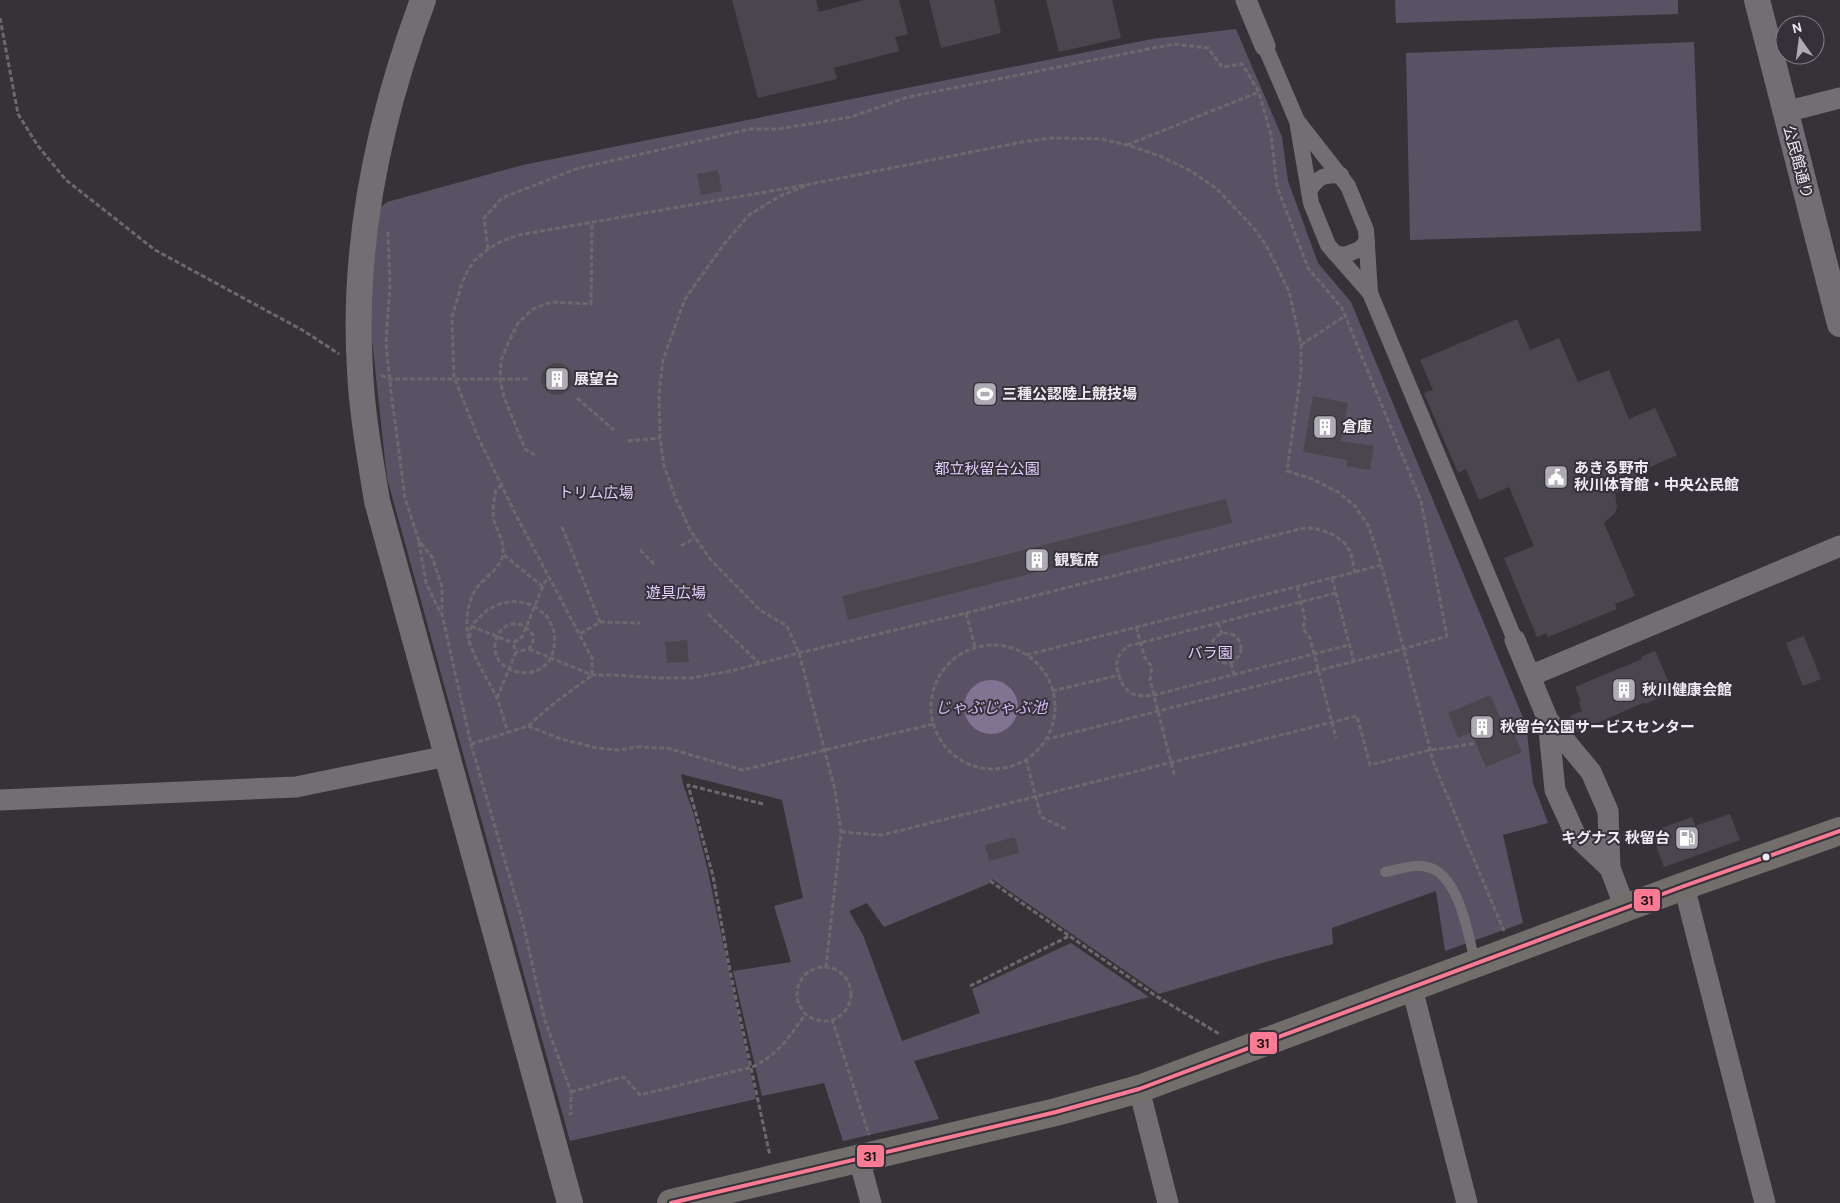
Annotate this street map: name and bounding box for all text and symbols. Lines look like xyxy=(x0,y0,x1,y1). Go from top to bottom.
north arrow xyxy=(1775,15,1825,65)
text: N xyxy=(1790,18,1804,37)
street label: 公民館通り xyxy=(1780,123,1816,201)
building icon: 展望台 xyxy=(544,366,570,392)
place label: 展望台 xyxy=(574,370,619,388)
sports icon: 三種公認陸上競技場 xyxy=(972,381,998,407)
place label: 三種公認陸上競技場 xyxy=(1002,385,1137,403)
building icon: 倉庫 xyxy=(1312,414,1338,440)
place label: 倉庫 xyxy=(1342,418,1372,436)
place label: あきる野市 秋川体育館・中央公民館 xyxy=(1574,459,1739,494)
park label: 都立秋留台公園 xyxy=(934,460,1040,478)
public building icon: あきる野市 秋川体育館・中央公民館 xyxy=(1543,464,1569,490)
park label: トリム広場 xyxy=(558,484,634,502)
building icon: 観覧席 xyxy=(1024,547,1050,573)
place label: 観覧席 xyxy=(1054,551,1099,569)
park label: 遊具広場 xyxy=(646,584,706,602)
park label: バラ園 xyxy=(1187,644,1233,662)
building icon: 秋川健康会館 xyxy=(1611,677,1637,703)
place label: 秋川健康会館 xyxy=(1642,681,1732,699)
water label: じゃぶじゃぶ池 xyxy=(935,698,1049,717)
building icon: 秋留台公園サービスセンター xyxy=(1469,714,1495,740)
place label: 秋留台公園サービスセンター xyxy=(1500,718,1695,736)
fuel station icon: キグナス 秋留台 xyxy=(1674,825,1700,851)
place label: キグナス 秋留台 xyxy=(1561,829,1670,847)
unlabelled marker xyxy=(1761,852,1771,862)
line badge: 31 xyxy=(1633,888,1661,912)
text: 31 xyxy=(1640,892,1654,909)
line badge: 31 xyxy=(1249,1031,1278,1055)
text: 31 xyxy=(1256,1035,1270,1052)
line badge: 31 xyxy=(856,1144,885,1168)
text: 31 xyxy=(863,1148,877,1165)

